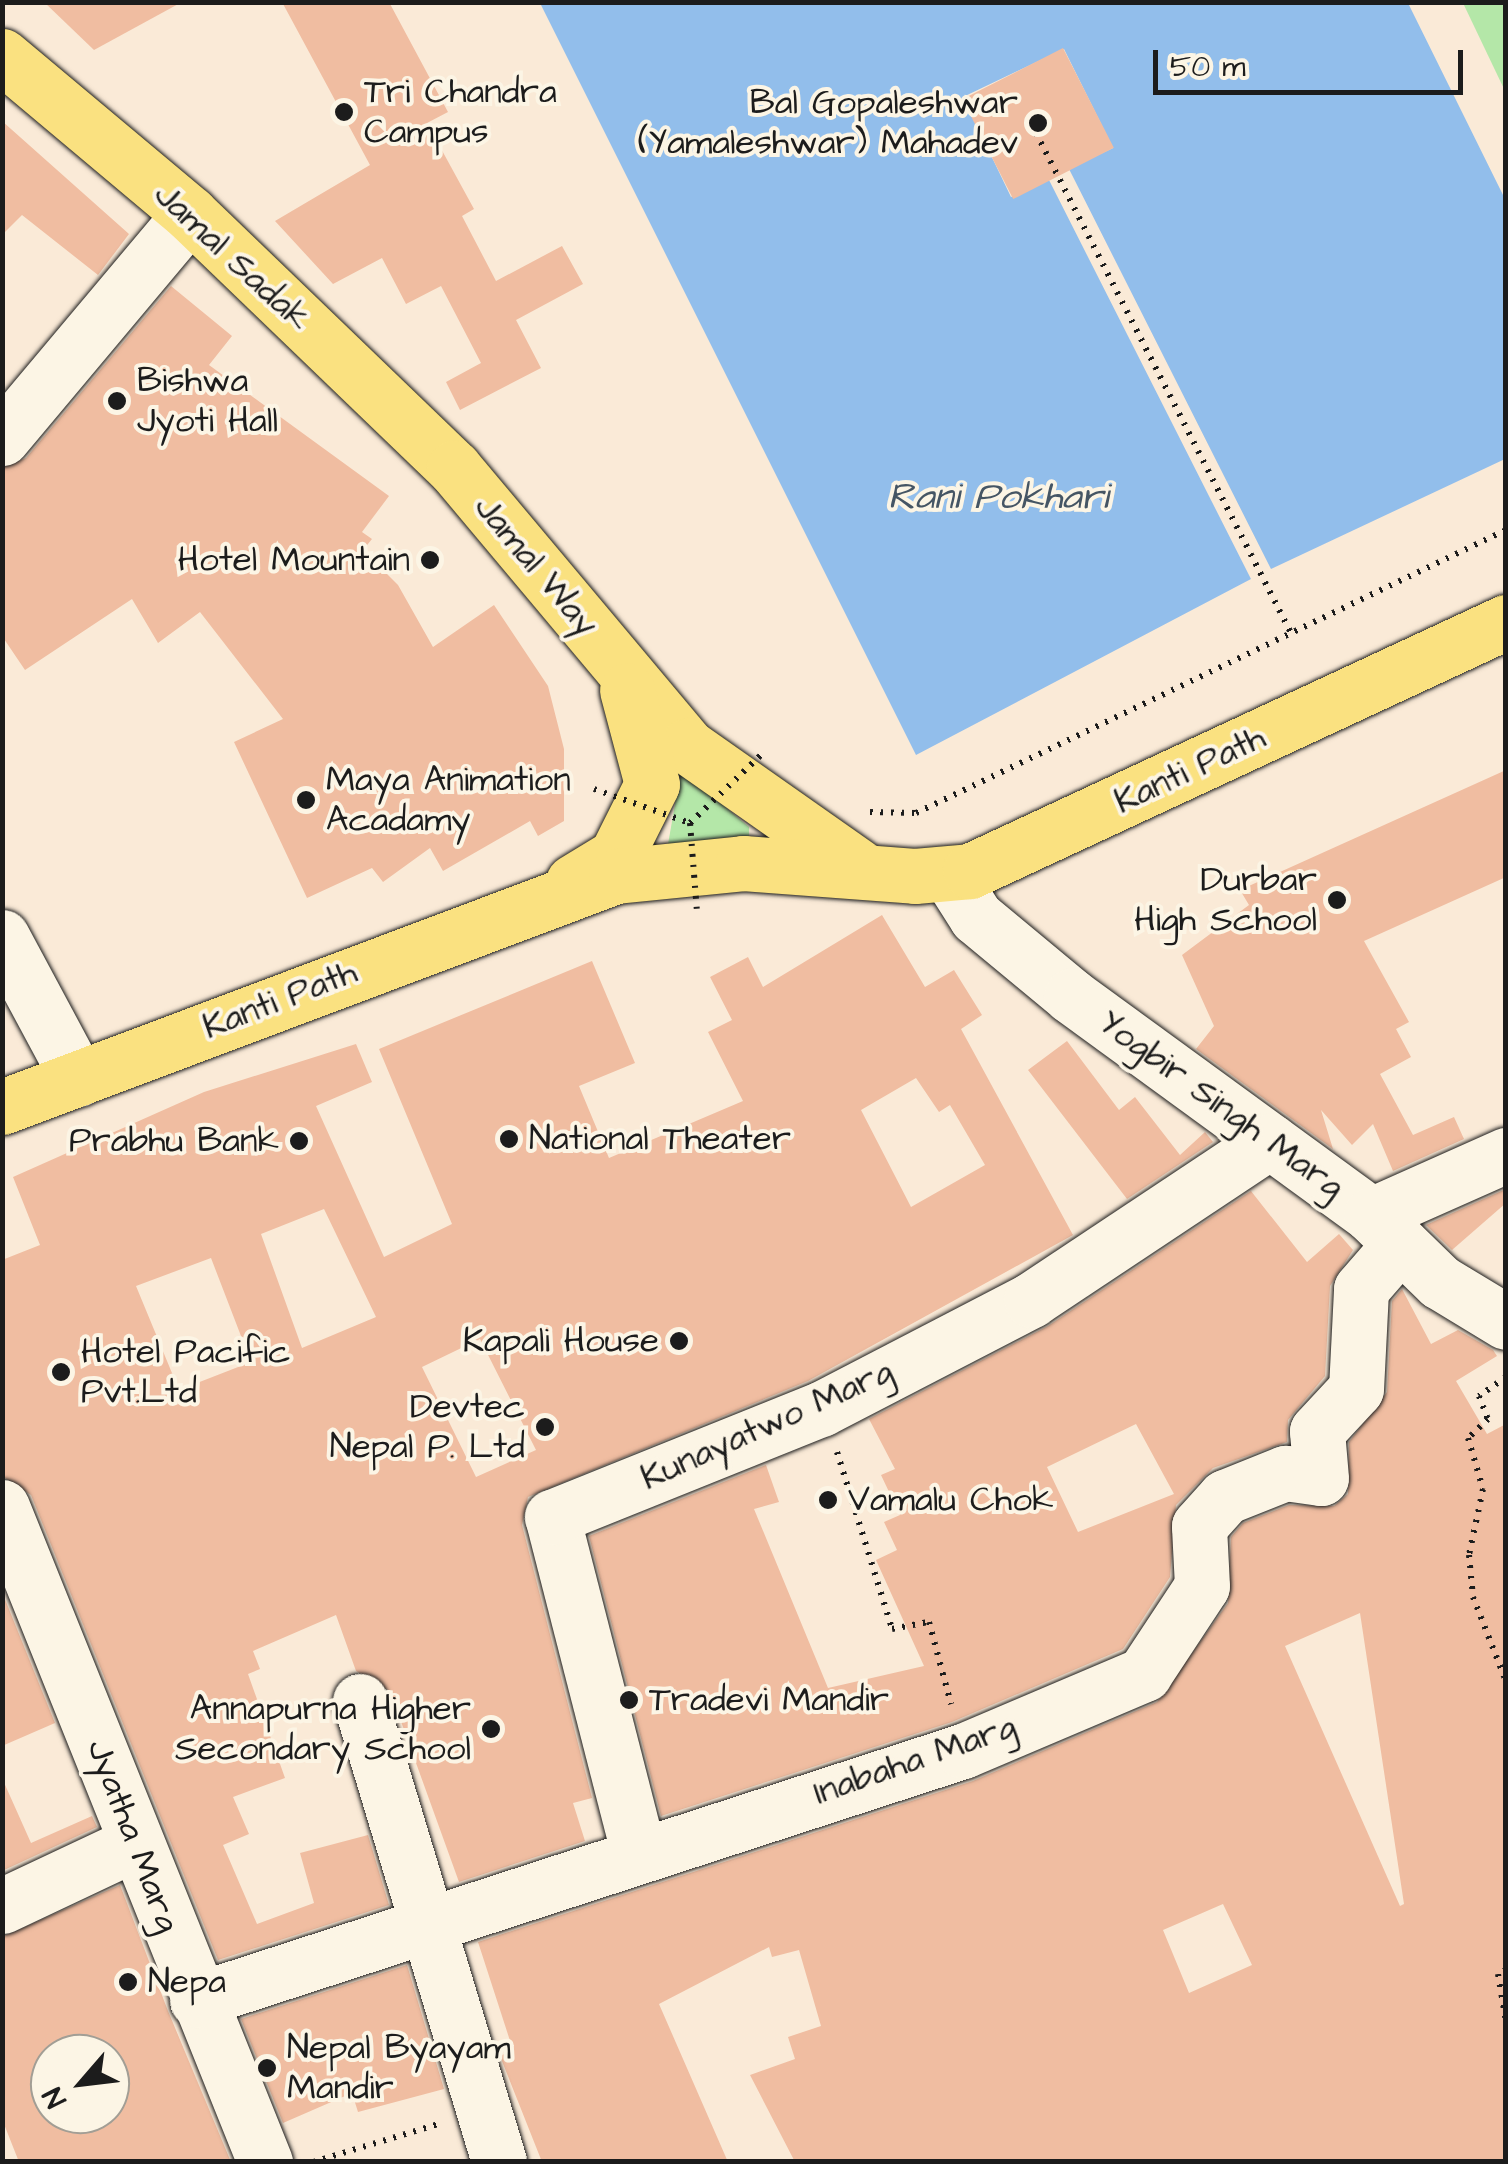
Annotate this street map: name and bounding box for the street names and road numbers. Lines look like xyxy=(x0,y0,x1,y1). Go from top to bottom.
street label: Jamal Sadak xyxy=(145,174,319,340)
street label: Jamal Way xyxy=(465,487,607,645)
street label: Kanti Path xyxy=(1108,717,1272,823)
street label: Kanti Path xyxy=(197,951,363,1049)
street label: Yogbir Singh Marg xyxy=(1090,1002,1352,1208)
street label: Kunayatwo Marg xyxy=(634,1351,900,1499)
street label: Inabaha Marg xyxy=(808,1706,1022,1814)
street label: Jyatha Marg xyxy=(77,1734,189,1938)

